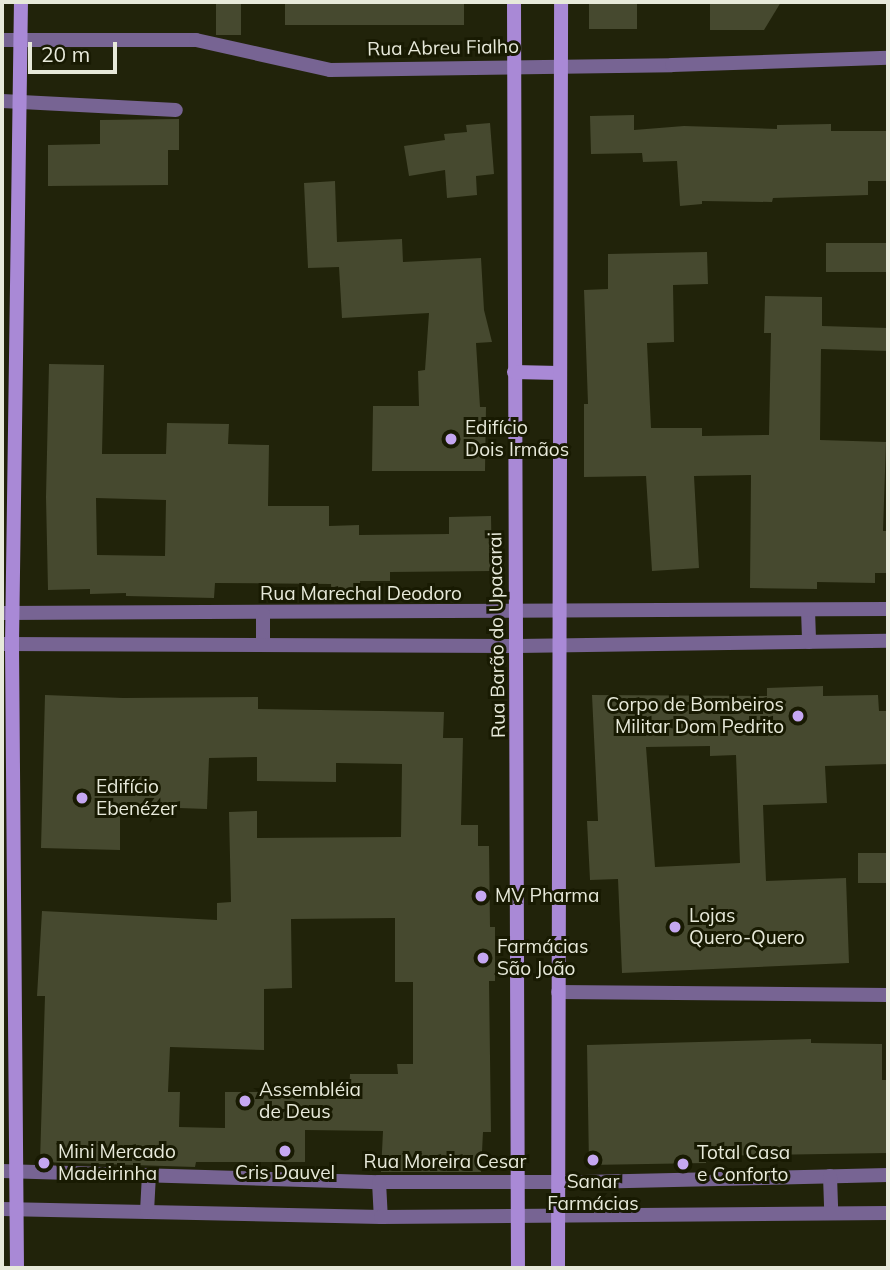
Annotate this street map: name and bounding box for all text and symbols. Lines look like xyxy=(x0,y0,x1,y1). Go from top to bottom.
scale bar xyxy=(32,28,121,72)
street label: Rua Abreu Fialho xyxy=(367,35,519,61)
text: 20 m xyxy=(41,41,90,67)
place label: Edifício Dois Irmãos xyxy=(465,417,569,461)
marker: Edifício Dois Irmãos xyxy=(443,431,459,447)
street label: Rua Barão do Upacarai xyxy=(484,532,510,738)
street label: Rua Marechal Deodoro xyxy=(260,583,462,605)
place label: Corpo de Bombeiros Militar Dom Pedrito xyxy=(606,694,784,738)
marker: Corpo de Bombeiros Militar Dom Pedrito xyxy=(790,708,806,724)
place label: Edifício Ebenézer xyxy=(96,776,177,820)
marker: Edifício Ebenézer xyxy=(74,790,90,806)
place label: MV Pharma xyxy=(495,885,599,907)
marker: MV Pharma xyxy=(473,888,489,904)
place label: Lojas Quero-Quero xyxy=(689,905,805,949)
marker: Lojas Quero-Quero xyxy=(667,919,683,935)
place label: Farmácias São João xyxy=(497,936,588,980)
marker: Farmácias São João xyxy=(475,950,491,966)
place label: Assembléia de Deus xyxy=(259,1079,361,1123)
marker: Assembléia de Deus xyxy=(237,1093,253,1109)
place label: Mini Mercado Madeirinha xyxy=(58,1141,176,1185)
place label: Total Casa e Conforto xyxy=(697,1142,790,1186)
marker: Cris Dauvel xyxy=(277,1143,293,1159)
street label: Rua Moreira Cesar xyxy=(364,1151,526,1173)
marker: Sanar Farmácias xyxy=(585,1152,601,1168)
marker: Mini Mercado Madeirinha xyxy=(36,1155,52,1171)
marker: Total Casa e Conforto xyxy=(675,1156,691,1172)
place label: Cris Dauvel xyxy=(235,1162,335,1184)
place label: Sanar Farmácias xyxy=(547,1171,639,1215)

